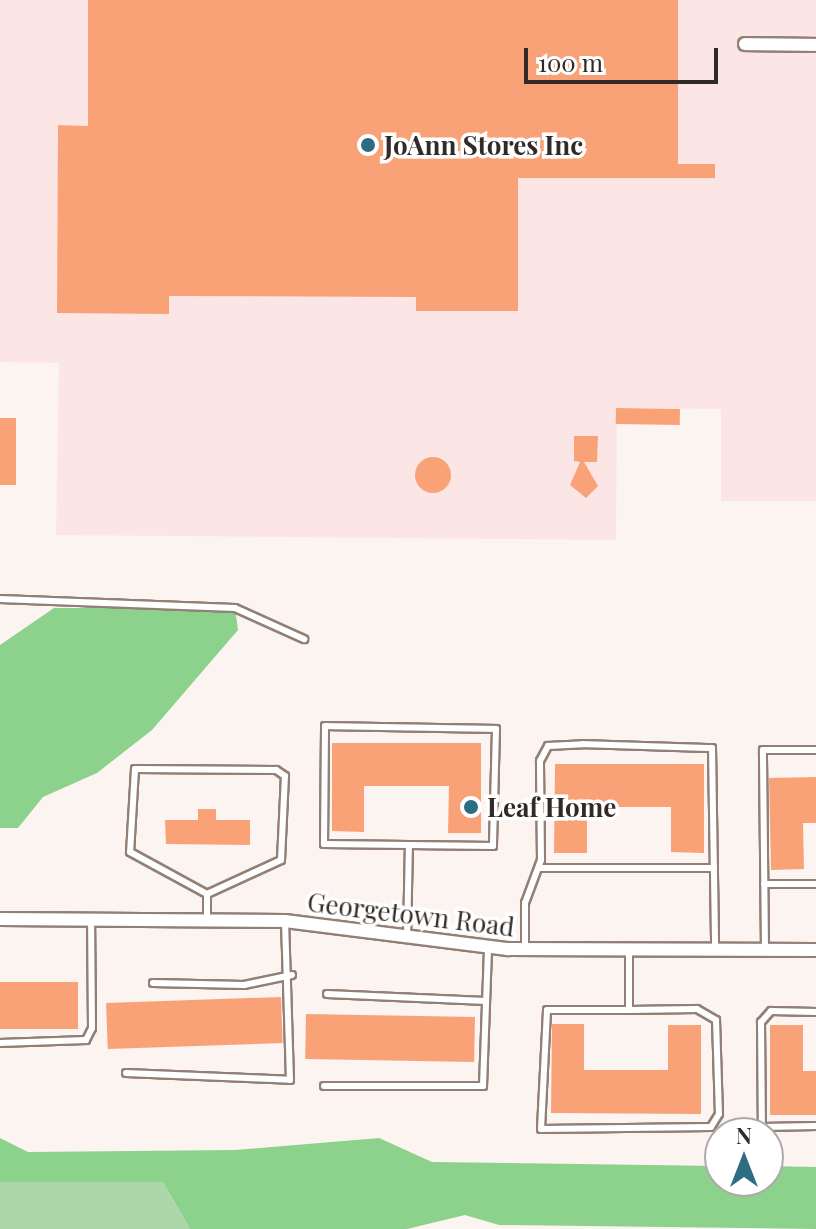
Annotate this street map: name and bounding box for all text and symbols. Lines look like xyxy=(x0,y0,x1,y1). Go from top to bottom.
scale bar xyxy=(528,32,722,82)
text: 100 m xyxy=(538,46,603,78)
place label: JoAnn Stores Inc xyxy=(384,129,583,161)
marker: JoAnn Stores Inc xyxy=(359,136,377,154)
place label: Leaf Home xyxy=(487,791,616,823)
marker: Leaf Home xyxy=(462,798,480,816)
street label: Georgetown Road xyxy=(306,886,516,942)
north arrow xyxy=(704,1117,784,1197)
text: N xyxy=(736,1120,752,1150)

